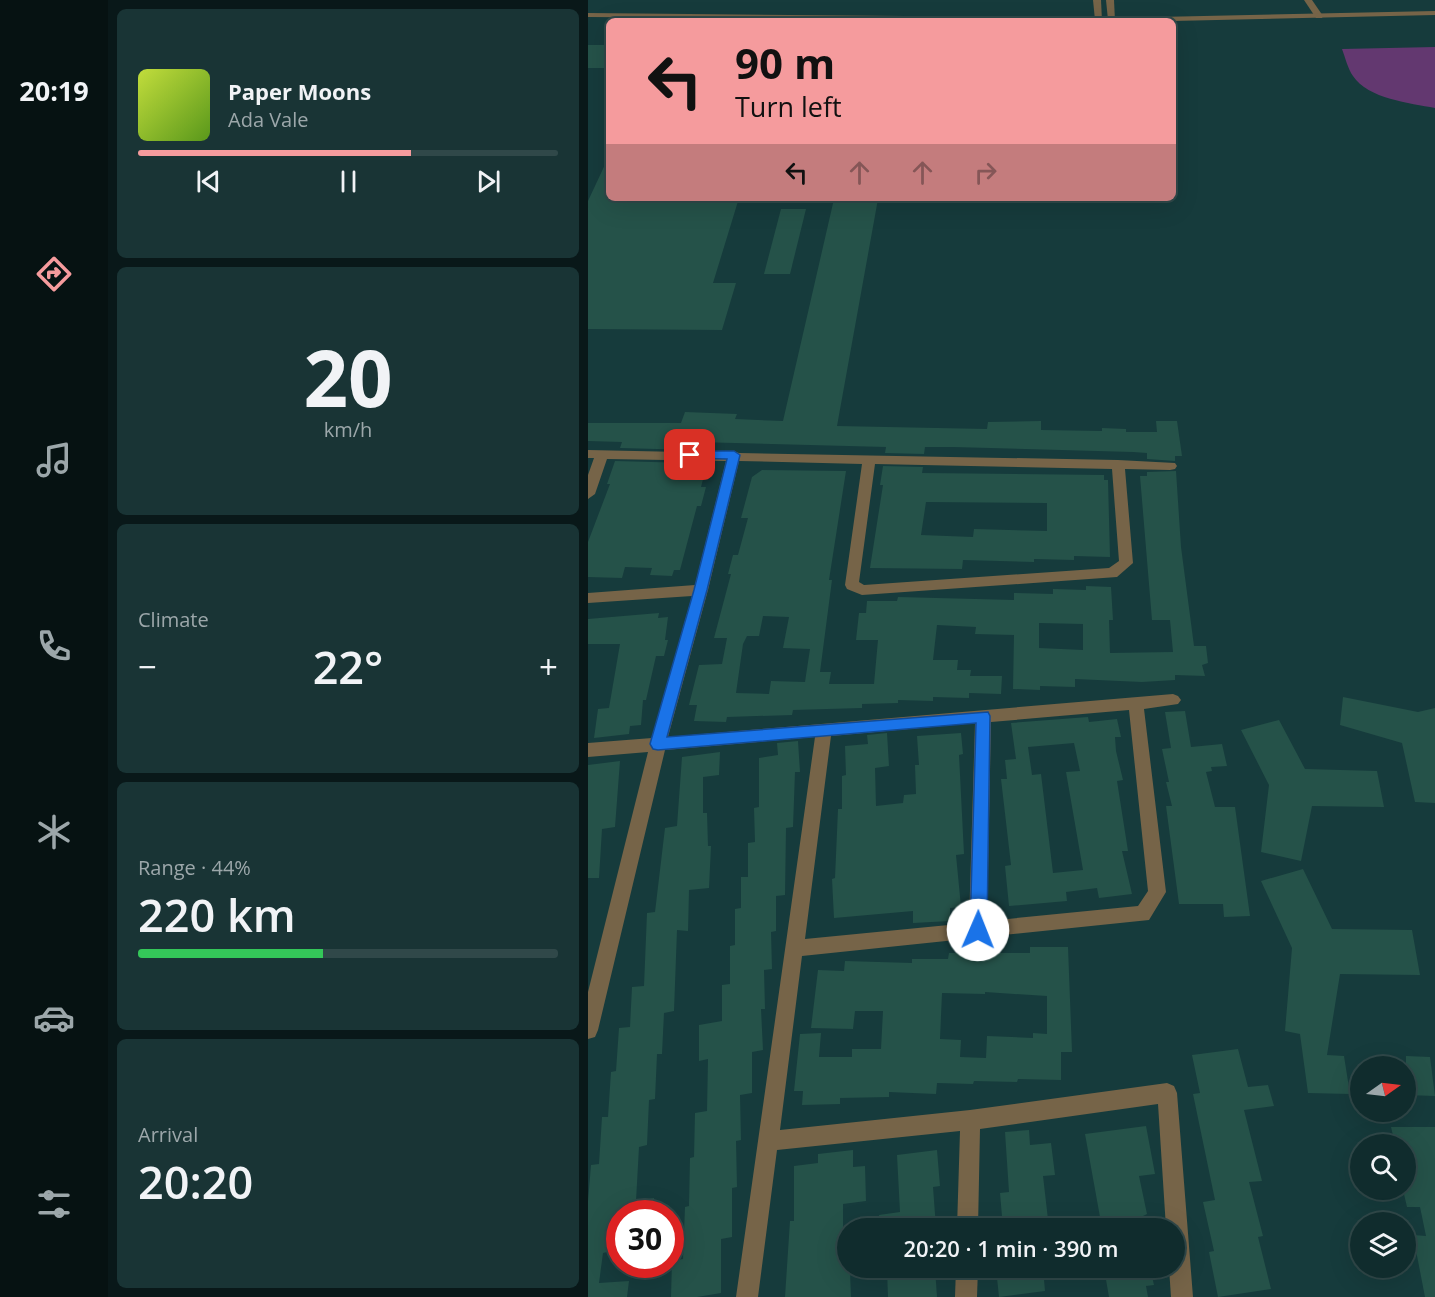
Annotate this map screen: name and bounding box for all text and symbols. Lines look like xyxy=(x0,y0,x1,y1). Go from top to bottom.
text: 90 m xyxy=(735,34,835,91)
icon: left xyxy=(636,42,714,120)
text: 20:19 xyxy=(19,72,89,109)
text: Paper Moons xyxy=(228,76,371,106)
text: Turn left xyxy=(735,88,842,125)
text: Ada Vale xyxy=(228,106,309,133)
icon: left xyxy=(780,156,813,189)
icon: ahead xyxy=(843,156,876,189)
icon: ahead xyxy=(906,156,939,189)
icon: right xyxy=(969,156,1002,189)
icon: previous xyxy=(192,165,225,198)
icon: pause xyxy=(332,165,365,198)
icon: next xyxy=(472,165,505,198)
icon: directions xyxy=(33,253,75,295)
text: 20 xyxy=(303,324,393,430)
text: km/h xyxy=(324,416,372,443)
pin xyxy=(664,429,715,480)
icon: arrive xyxy=(673,438,706,471)
icon: music xyxy=(33,439,75,481)
text: Climate xyxy=(138,606,209,633)
icon: phone xyxy=(33,625,75,667)
text: 22° xyxy=(313,636,383,697)
text: − xyxy=(138,644,157,689)
text: + xyxy=(539,644,558,689)
icon: climate xyxy=(33,811,75,853)
text: Range · 44% xyxy=(138,854,251,881)
text: 220 km xyxy=(138,884,296,945)
position arrow xyxy=(946,898,1010,962)
icon: car xyxy=(33,997,75,1039)
north arrow xyxy=(1350,1056,1416,1122)
map controls xyxy=(1350,1056,1416,1278)
text: Arrival xyxy=(138,1121,198,1148)
button: search xyxy=(1350,1134,1416,1200)
text: 20:20 xyxy=(138,1151,253,1212)
icon: filters xyxy=(33,1183,75,1225)
speed limit sign: 30 xyxy=(606,1200,684,1278)
button: layers xyxy=(1350,1212,1416,1278)
text: 20:20 · 1 min · 390 m xyxy=(903,1233,1119,1263)

